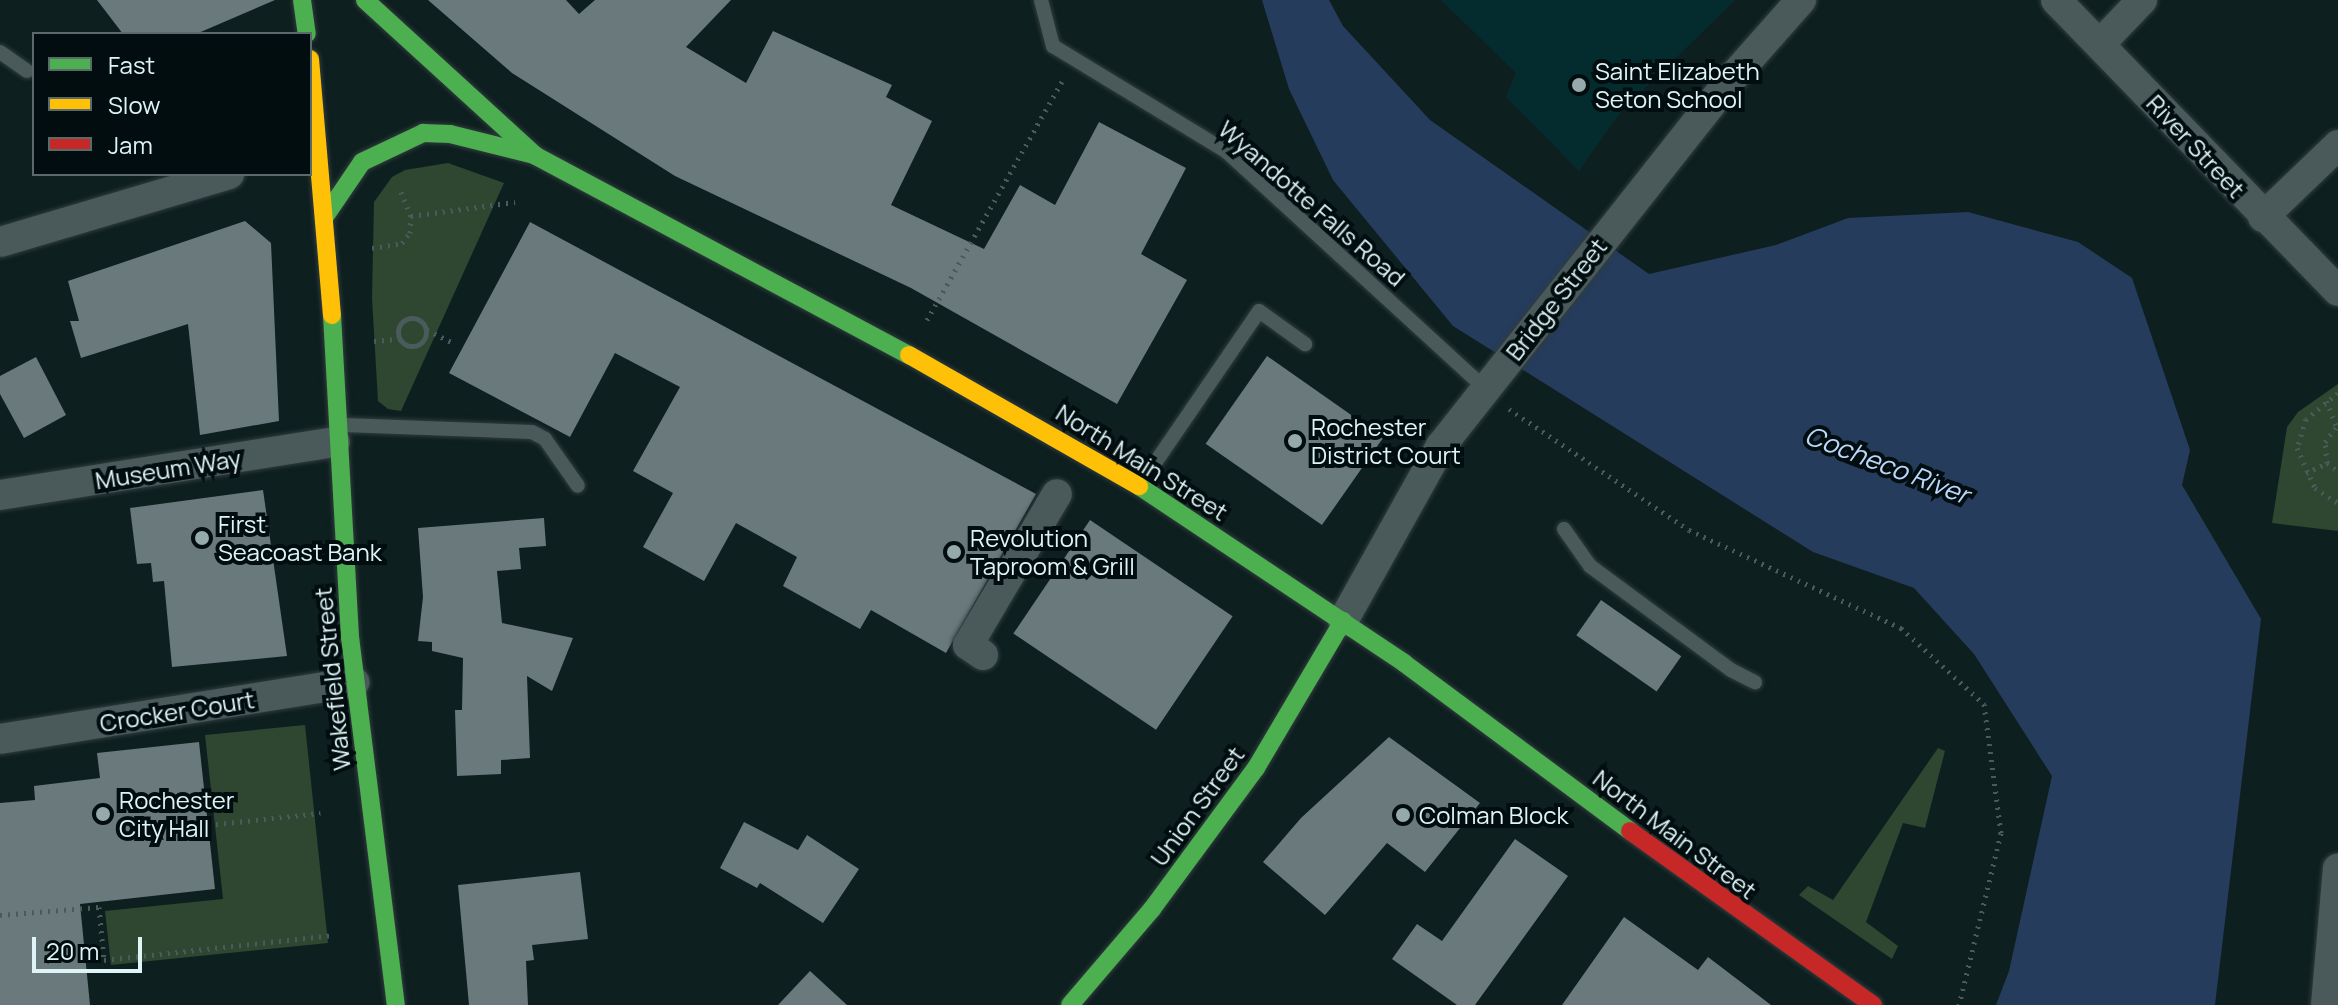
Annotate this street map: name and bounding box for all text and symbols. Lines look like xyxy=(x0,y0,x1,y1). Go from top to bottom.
legend xyxy=(32,32,312,176)
text: Fast xyxy=(108,48,155,81)
place label: Saint Elizabeth Seton School xyxy=(1595,57,1760,113)
marker: Saint Elizabeth Seton School xyxy=(1570,76,1588,94)
text: Slow xyxy=(108,88,161,121)
street label: River Street xyxy=(2141,88,2251,204)
street label: Wyandotte Falls Road xyxy=(1213,114,1411,292)
text: Jam xyxy=(108,128,153,161)
street label: Bridge Street xyxy=(1499,232,1613,366)
street label: North Main Street xyxy=(1051,398,1233,526)
place label: Rochester District Court xyxy=(1311,413,1461,469)
water label: Cocheco River xyxy=(1801,419,1973,511)
marker: Rochester District Court xyxy=(1286,432,1304,450)
street label: Museum Way xyxy=(93,443,243,495)
place label: First Seacoast Bank xyxy=(218,510,382,566)
place label: Revolution Taproom & Grill xyxy=(970,524,1135,580)
marker: First Seacoast Bank xyxy=(193,529,211,547)
marker: Revolution Taproom & Grill xyxy=(945,543,963,561)
street label: Wakefield Street xyxy=(308,586,356,772)
street label: Crocker Court xyxy=(98,685,256,737)
street label: Union Street xyxy=(1144,741,1250,871)
street label: North Main Street xyxy=(1588,763,1762,905)
place label: Rochester City Hall xyxy=(119,786,234,842)
place label: Colman Block xyxy=(1419,801,1568,829)
marker: Rochester City Hall xyxy=(94,805,112,823)
marker: Colman Block xyxy=(1394,806,1412,824)
scale bar xyxy=(36,921,146,971)
text: 20 m xyxy=(46,934,99,967)

